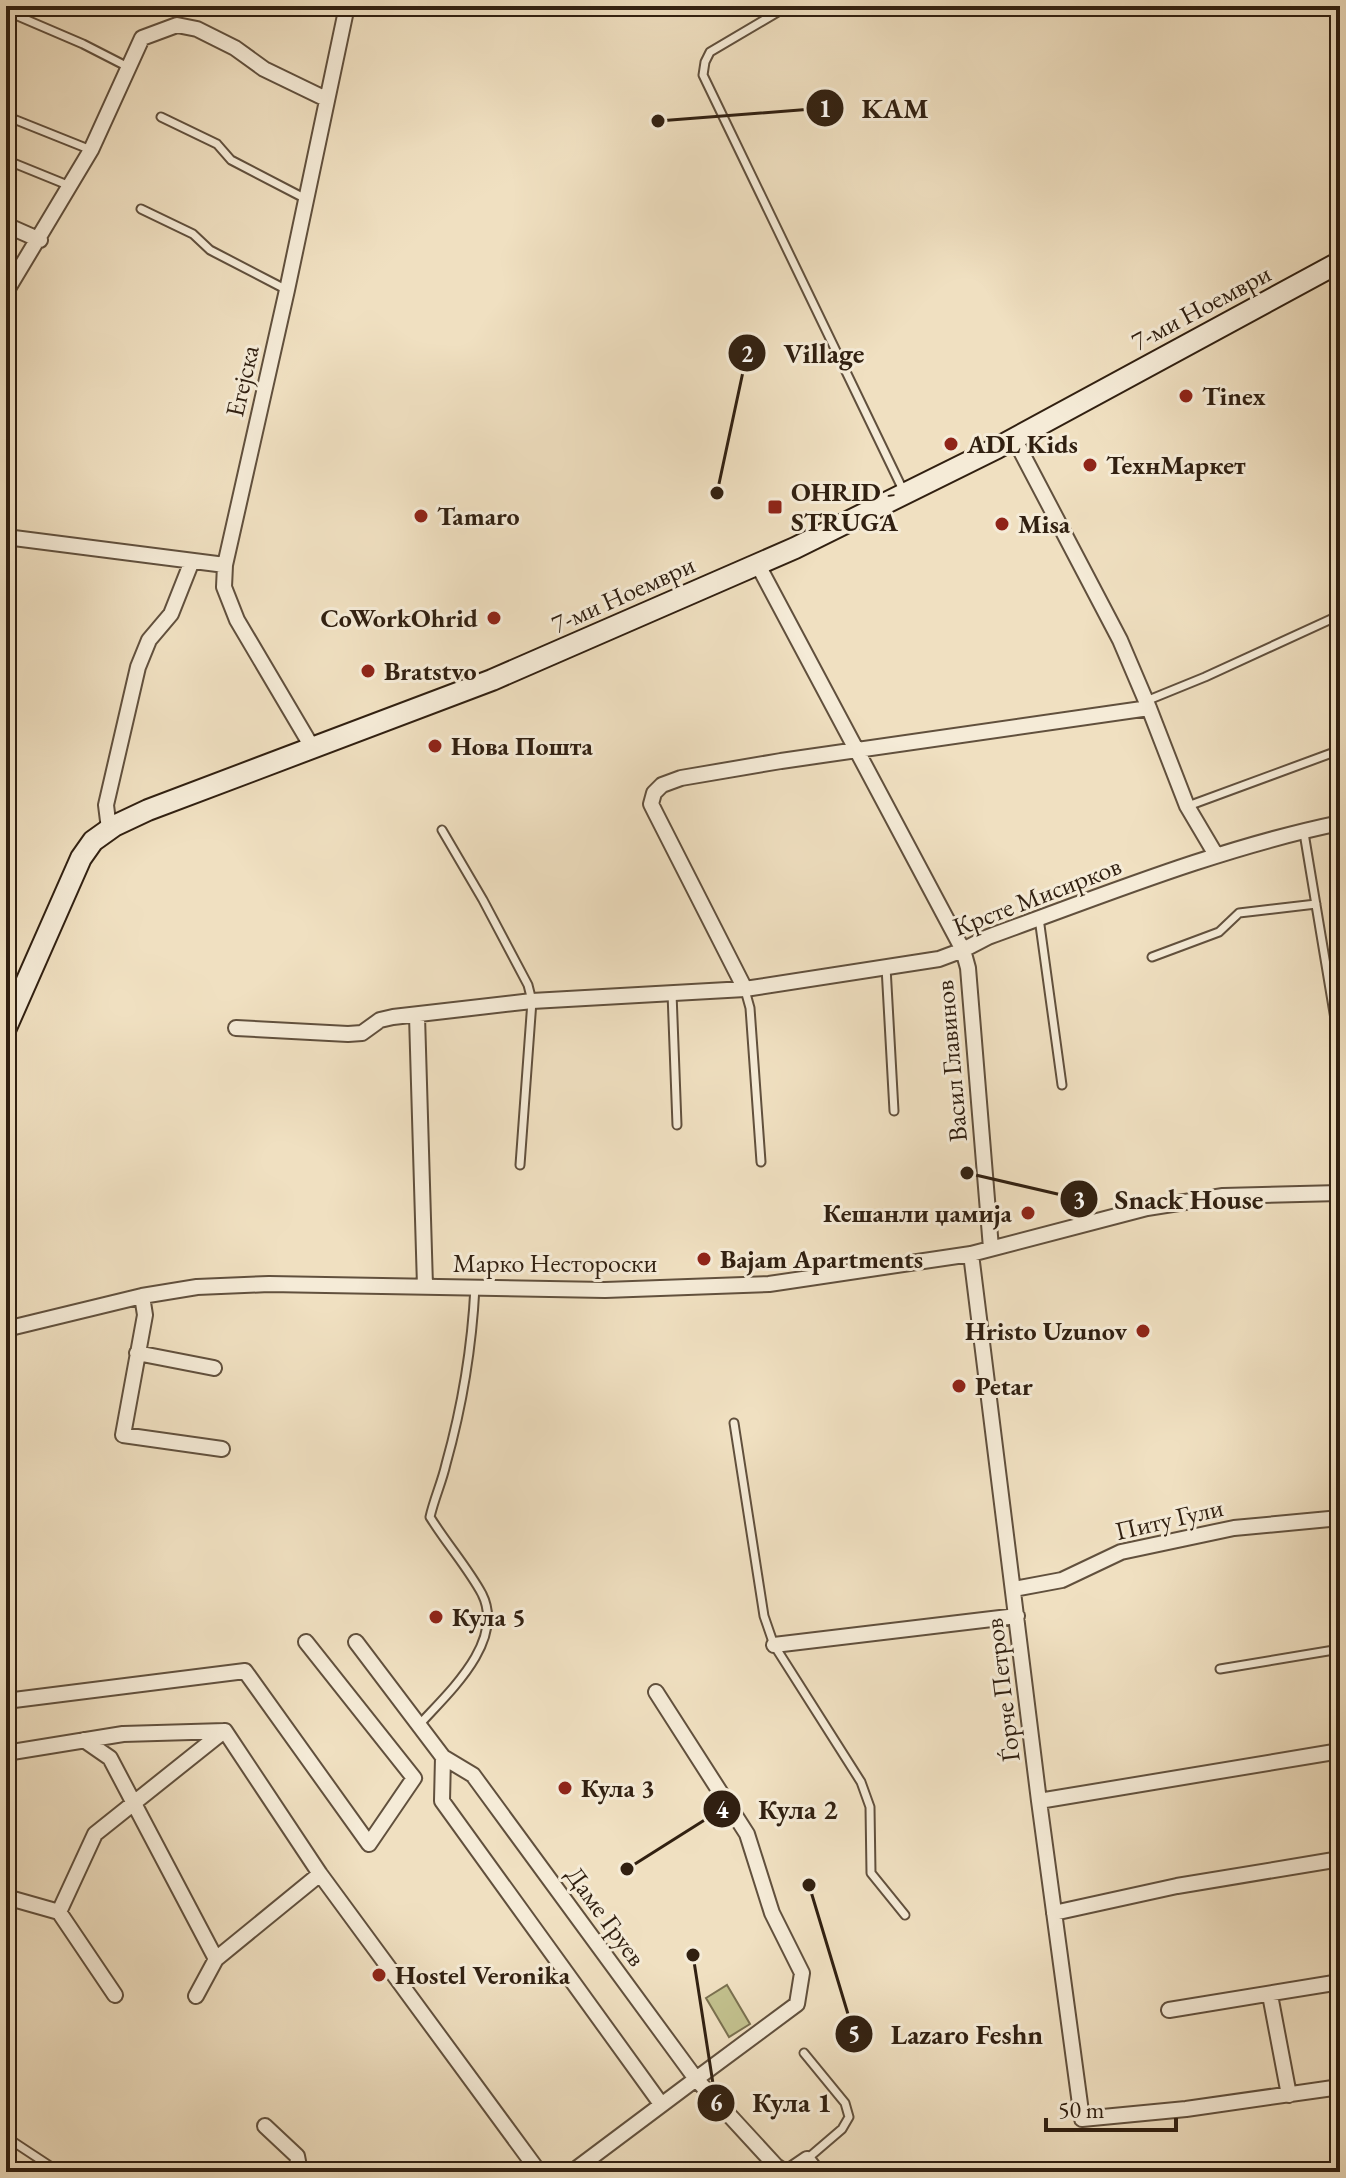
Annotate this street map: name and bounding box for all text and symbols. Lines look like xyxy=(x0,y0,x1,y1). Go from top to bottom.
callout: KAM xyxy=(805,82,945,134)
text: KAM xyxy=(861,90,929,126)
text: 1 xyxy=(819,93,831,124)
street label: 7-ми Ноември xyxy=(1125,256,1277,358)
callout: Village xyxy=(727,327,880,379)
text: Village xyxy=(784,335,864,371)
text: 2 xyxy=(741,338,754,369)
street label: Егејска xyxy=(217,341,267,420)
place label: Tinex xyxy=(1202,379,1266,413)
marker: Tinex xyxy=(1177,387,1195,405)
place label: ADL Kids xyxy=(966,427,1078,461)
marker: ADL Kids xyxy=(942,435,960,453)
place label: ТехнМаркет xyxy=(1106,448,1246,482)
marker: ТехнМаркет xyxy=(1081,456,1099,474)
place label: OHRID - STRUGA xyxy=(791,475,898,539)
marker: OHRID - STRUGA xyxy=(766,498,784,516)
place label: Tamaro xyxy=(437,499,520,533)
marker: Tamaro xyxy=(412,507,430,525)
place label: Misa xyxy=(1018,507,1071,541)
marker: Misa xyxy=(993,515,1011,533)
street label: 7-ми Ноември xyxy=(546,547,700,641)
place label: CoWorkOhrid xyxy=(320,601,479,635)
marker: CoWorkOhrid xyxy=(485,609,503,627)
place label: Bratstvo xyxy=(384,654,477,688)
marker: Bratstvo xyxy=(359,662,377,680)
place label: Нова Пошта xyxy=(451,729,593,763)
marker: Нова Пошта xyxy=(426,737,444,755)
street label: Крсте Мисирков xyxy=(948,848,1126,944)
street label: Васил Главинов xyxy=(927,979,975,1143)
callout: Snack House xyxy=(1059,1173,1280,1225)
text: Snack House xyxy=(1115,1181,1263,1217)
text: 3 xyxy=(1073,1184,1085,1215)
place label: Кешанли џамија xyxy=(823,1196,1013,1230)
marker: Кешанли џамија xyxy=(1019,1204,1037,1222)
place label: Bajam Apartments xyxy=(720,1242,923,1276)
street label: Марко Нестороски xyxy=(453,1246,658,1280)
marker: Bajam Apartments xyxy=(695,1250,713,1268)
place label: Hristo Uzunov xyxy=(965,1314,1127,1348)
marker: Hristo Uzunov xyxy=(1134,1322,1152,1340)
place label: Petar xyxy=(975,1369,1033,1403)
marker: Petar xyxy=(950,1377,968,1395)
street label: Питу Гули xyxy=(1112,1490,1227,1548)
place label: Кула 5 xyxy=(452,1600,526,1634)
marker: Кула 5 xyxy=(427,1608,445,1626)
street label: Ѓорче Петров xyxy=(976,1616,1028,1764)
place label: Кула 3 xyxy=(581,1771,655,1805)
marker: Кула 3 xyxy=(556,1779,574,1797)
callout: Кула 2 xyxy=(702,1783,853,1835)
text: Кула 2 xyxy=(758,1791,838,1827)
text: 4 xyxy=(716,1794,729,1825)
street label: Даме Груев xyxy=(558,1859,654,1973)
place label: Hostel Veronika xyxy=(395,1958,571,1992)
marker: Hostel Veronika xyxy=(370,1966,388,1984)
callout: Lazaro Feshn xyxy=(834,2008,1059,2060)
text: Lazaro Feshn xyxy=(891,2016,1043,2052)
text: 5 xyxy=(848,2018,860,2049)
callout: Кула 1 xyxy=(696,2077,848,2129)
scale bar xyxy=(1046,2082,1176,2132)
text: Кула 1 xyxy=(752,2084,832,2120)
text: 6 xyxy=(710,2087,723,2118)
text: 50 m xyxy=(1058,2094,1105,2125)

